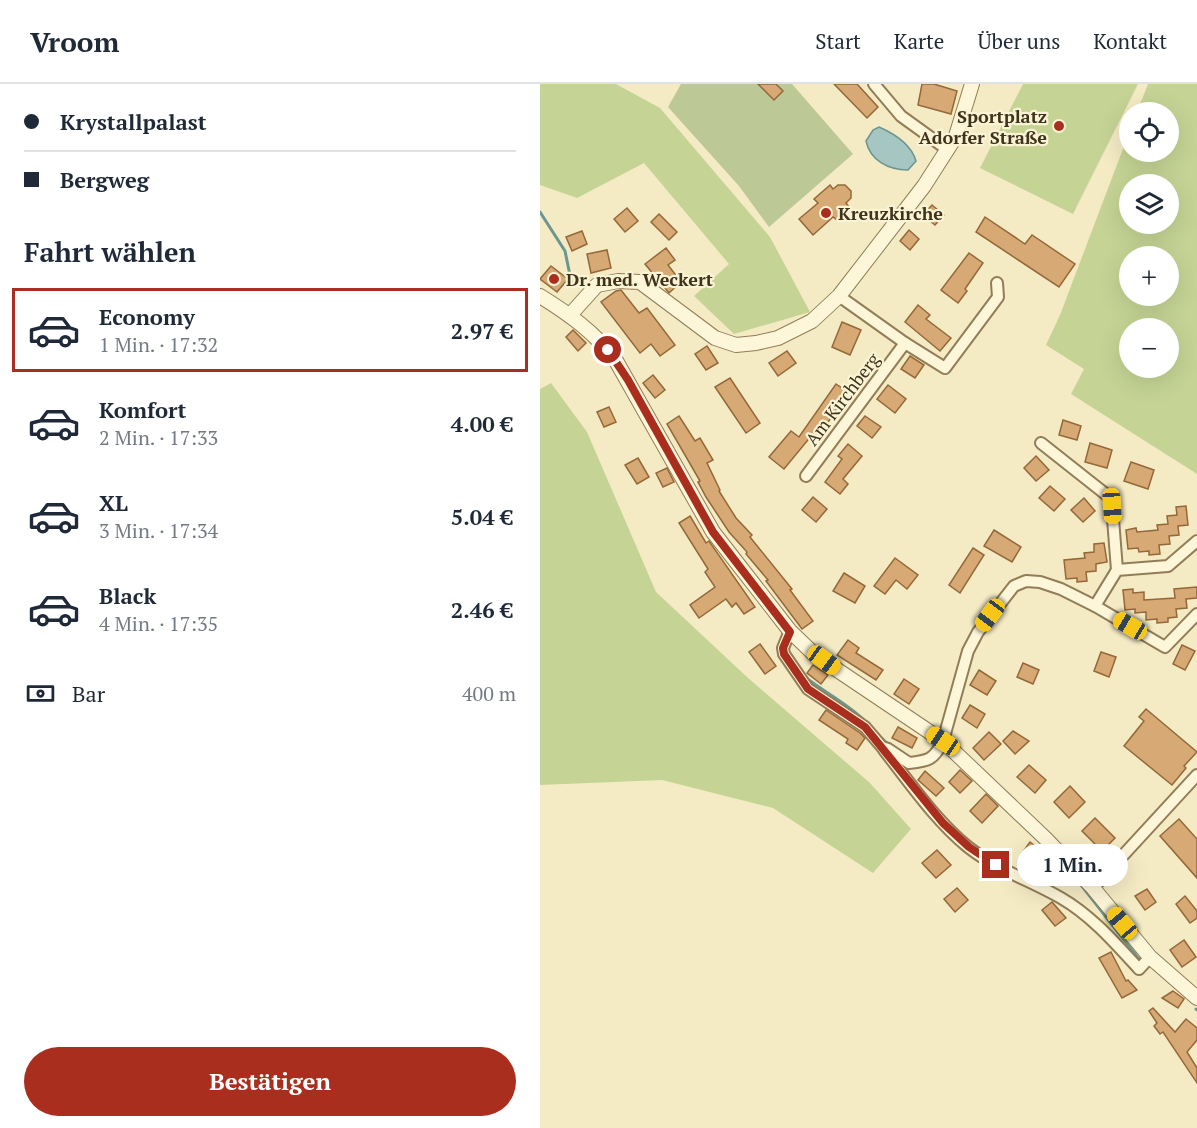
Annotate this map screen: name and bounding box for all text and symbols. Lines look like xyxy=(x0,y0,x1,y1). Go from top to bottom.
text: Vroom xyxy=(30,23,119,60)
text: Start xyxy=(815,27,861,55)
text: Karte xyxy=(894,27,944,55)
text: Über uns xyxy=(977,27,1060,55)
text: Kontakt xyxy=(1093,27,1167,55)
map controls xyxy=(1119,102,1179,378)
button: locate xyxy=(1119,102,1179,162)
place label: Sportplatz Adorfer Straße xyxy=(919,104,1047,149)
text: Krystallpalast xyxy=(60,107,206,136)
marker: Sportplatz Adorfer Straße xyxy=(1052,119,1066,133)
text: Bergweg xyxy=(60,165,149,194)
button: layers xyxy=(1119,174,1179,234)
place label: Kreuzkirche xyxy=(838,201,943,225)
marker: Kreuzkirche xyxy=(819,206,833,220)
text: Fahrt wählen xyxy=(24,234,196,270)
button: + xyxy=(1119,246,1179,306)
place label: Dr. med. Weckert xyxy=(566,267,713,291)
marker: Dr. med. Weckert xyxy=(547,272,561,286)
text: Economy xyxy=(99,302,195,331)
icon: car xyxy=(27,303,81,357)
text: 2.97 € xyxy=(451,316,513,345)
button: − xyxy=(1119,318,1179,378)
text: 1 Min. · 17:32 xyxy=(99,331,218,358)
route start xyxy=(594,336,621,363)
street label: Am Kirchberg xyxy=(799,347,885,450)
text: Komfort xyxy=(99,395,186,424)
icon: car xyxy=(27,396,81,450)
text: 4.00 € xyxy=(451,409,513,438)
text: 2 Min. · 17:33 xyxy=(99,424,218,451)
car xyxy=(1102,487,1122,525)
text: XL xyxy=(99,488,128,517)
icon: car xyxy=(27,489,81,543)
text: 5.04 € xyxy=(451,502,513,531)
text: 3 Min. · 17:34 xyxy=(99,517,218,544)
text: Black xyxy=(99,581,156,610)
icon: car xyxy=(27,582,81,636)
text: 2.46 € xyxy=(451,595,513,624)
car xyxy=(972,595,1008,635)
car xyxy=(1110,609,1150,643)
text: 4 Min. · 17:35 xyxy=(99,610,218,637)
car xyxy=(804,642,844,678)
icon: cash xyxy=(24,677,57,710)
text: Bar xyxy=(72,679,105,708)
text: 400 m xyxy=(462,680,516,707)
car xyxy=(923,723,963,759)
callout: 1 Min. xyxy=(1017,844,1128,886)
route end xyxy=(982,851,1009,878)
text: 1 Min. xyxy=(1042,851,1103,878)
car xyxy=(1104,903,1140,943)
button: Bestätigen xyxy=(24,1047,516,1116)

